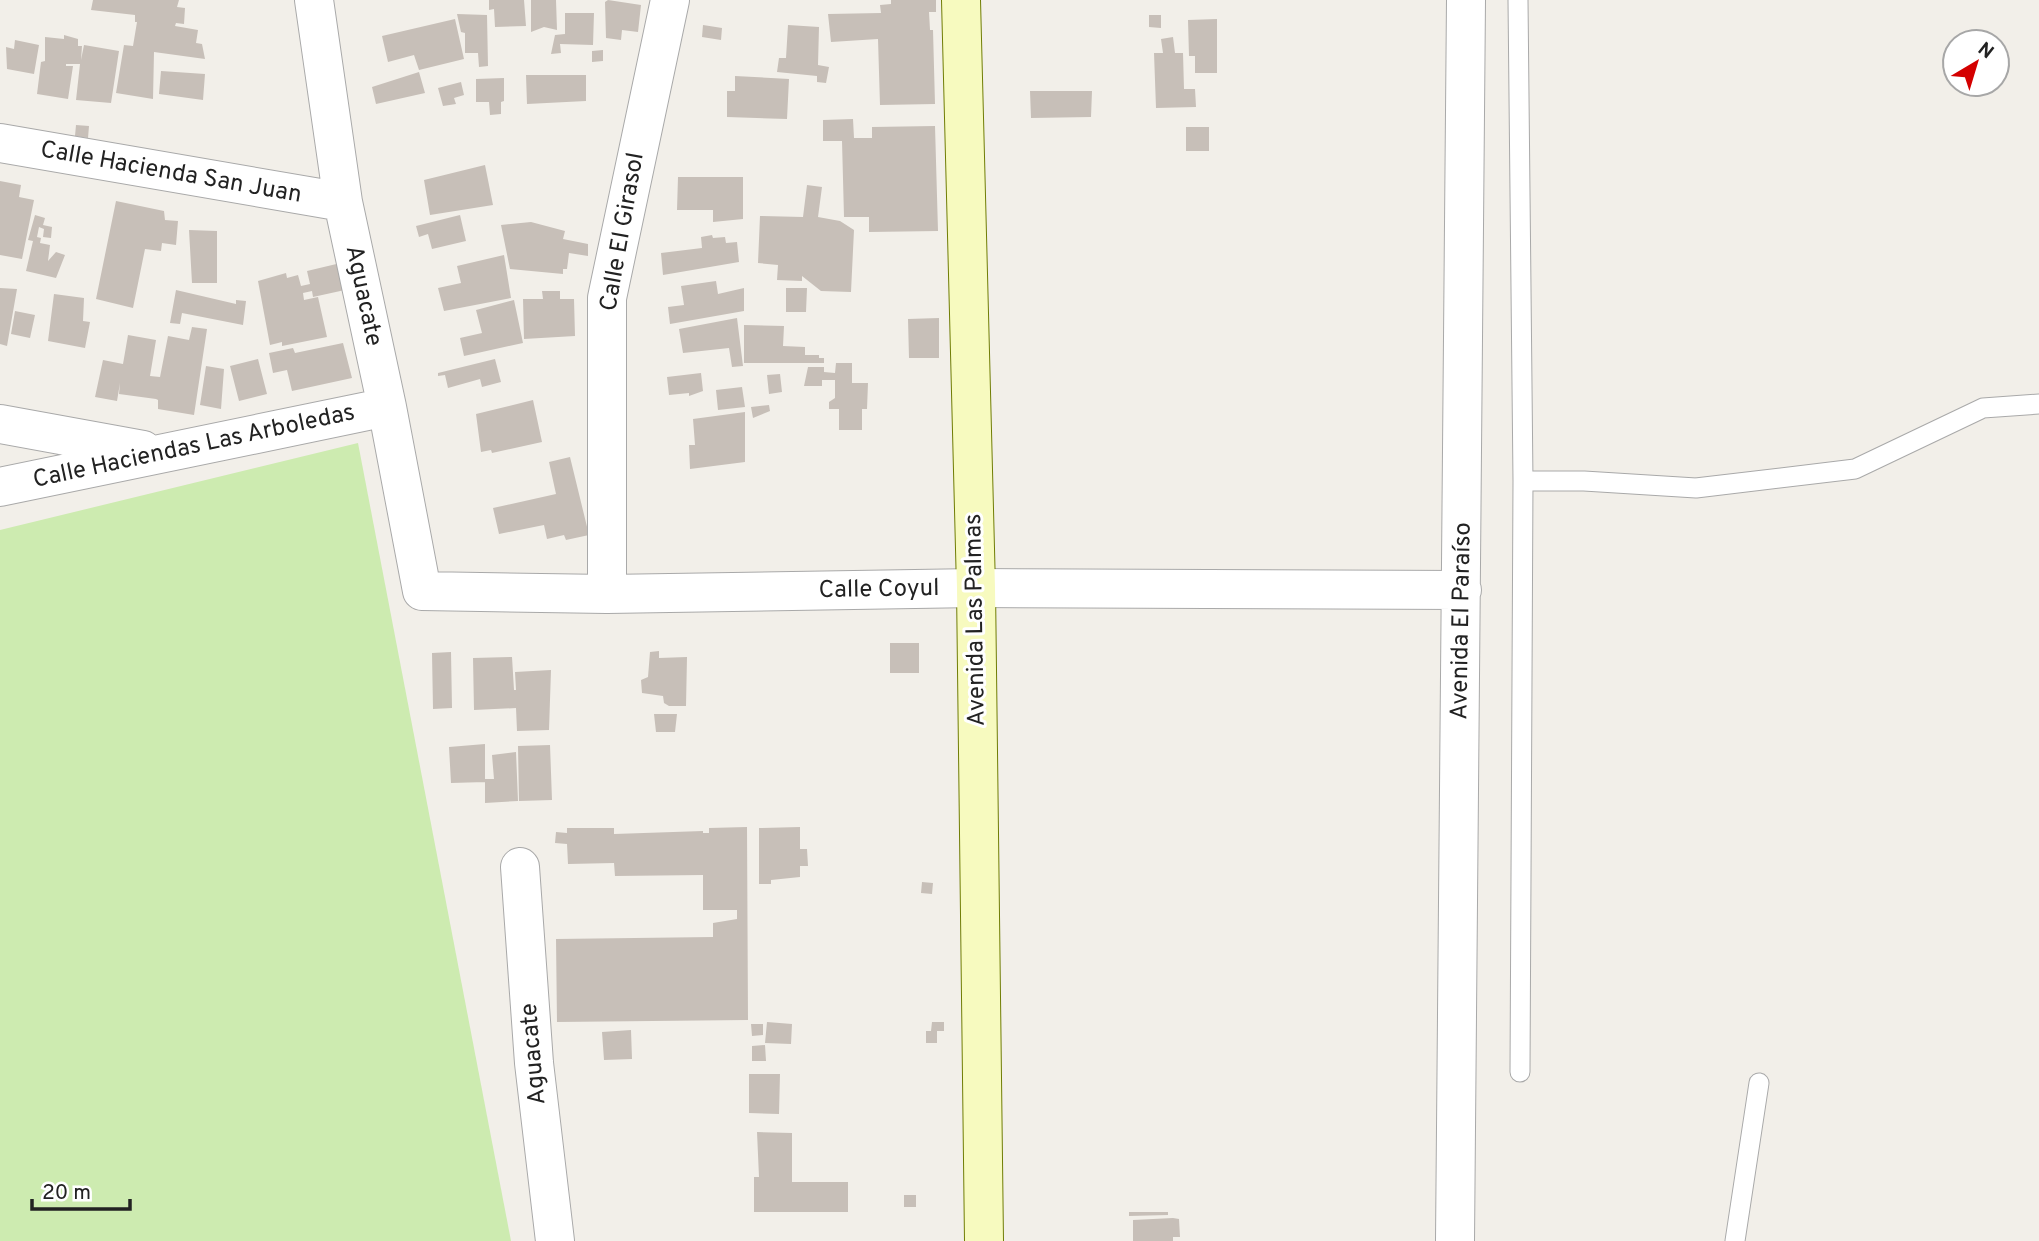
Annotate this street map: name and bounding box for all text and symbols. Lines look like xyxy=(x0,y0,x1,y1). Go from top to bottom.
north arrow xyxy=(1941,28,2011,98)
text: N xyxy=(1972,38,1998,65)
street label: Calle Hacienda San Juan xyxy=(38,135,304,211)
street label: Calle El Girasol xyxy=(594,150,652,314)
street label: Aguacate xyxy=(338,243,388,349)
street label: Calle Haciendas Las Arboledas xyxy=(30,398,358,496)
street label: Avenida Las Palmas xyxy=(959,513,993,727)
street label: Avenida El Paraíso xyxy=(1445,522,1479,720)
street label: Calle Coyul xyxy=(818,574,940,606)
street label: Aguacate xyxy=(515,1002,553,1106)
scale bar xyxy=(32,1168,130,1212)
text: 20 m xyxy=(42,1180,91,1207)

